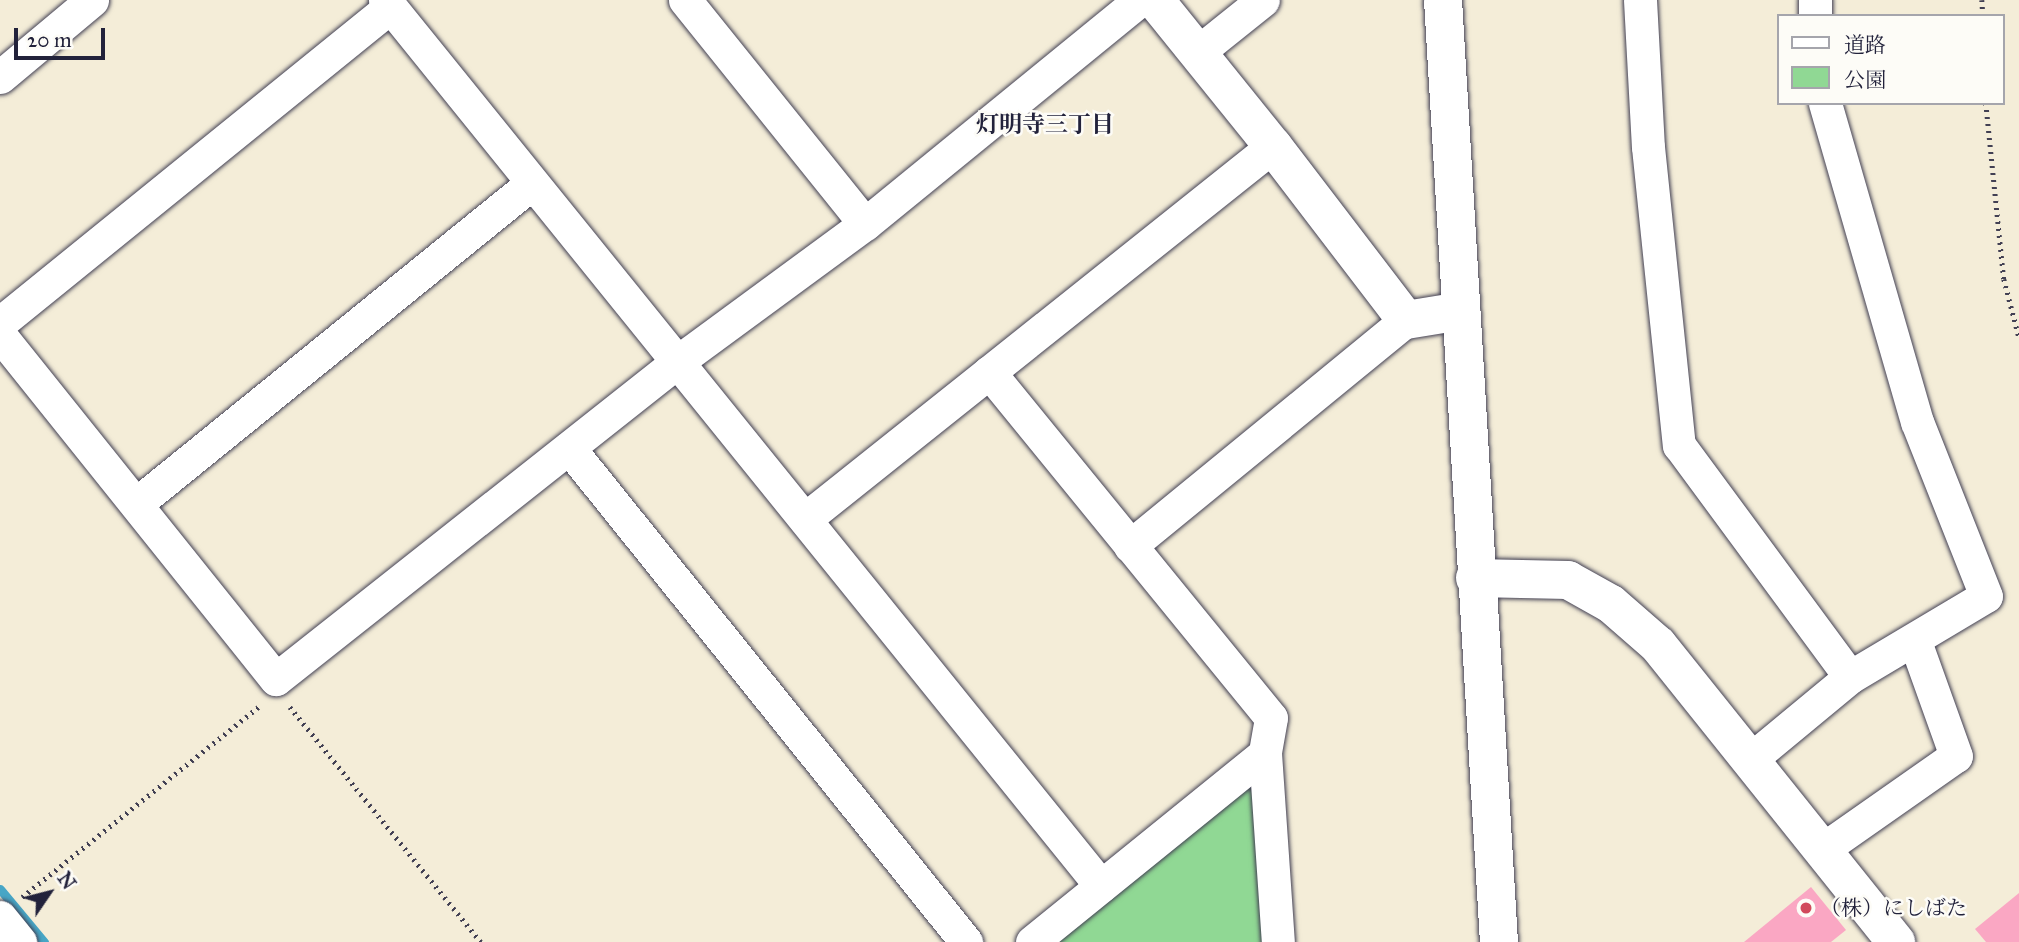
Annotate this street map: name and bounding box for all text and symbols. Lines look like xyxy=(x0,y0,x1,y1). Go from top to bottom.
scale bar xyxy=(18,14,108,58)
legend xyxy=(1778,14,2005,105)
text: 20 m xyxy=(27,27,72,53)
text: 道路 xyxy=(1844,32,1886,58)
text: 公園 xyxy=(1844,67,1886,93)
district label: 灯明寺三丁目 xyxy=(976,110,1114,138)
north arrow xyxy=(14,858,84,928)
text: N xyxy=(53,867,81,894)
place label: （株）にしばた xyxy=(1820,895,1967,921)
marker: （株）にしばた xyxy=(1798,900,1814,916)

